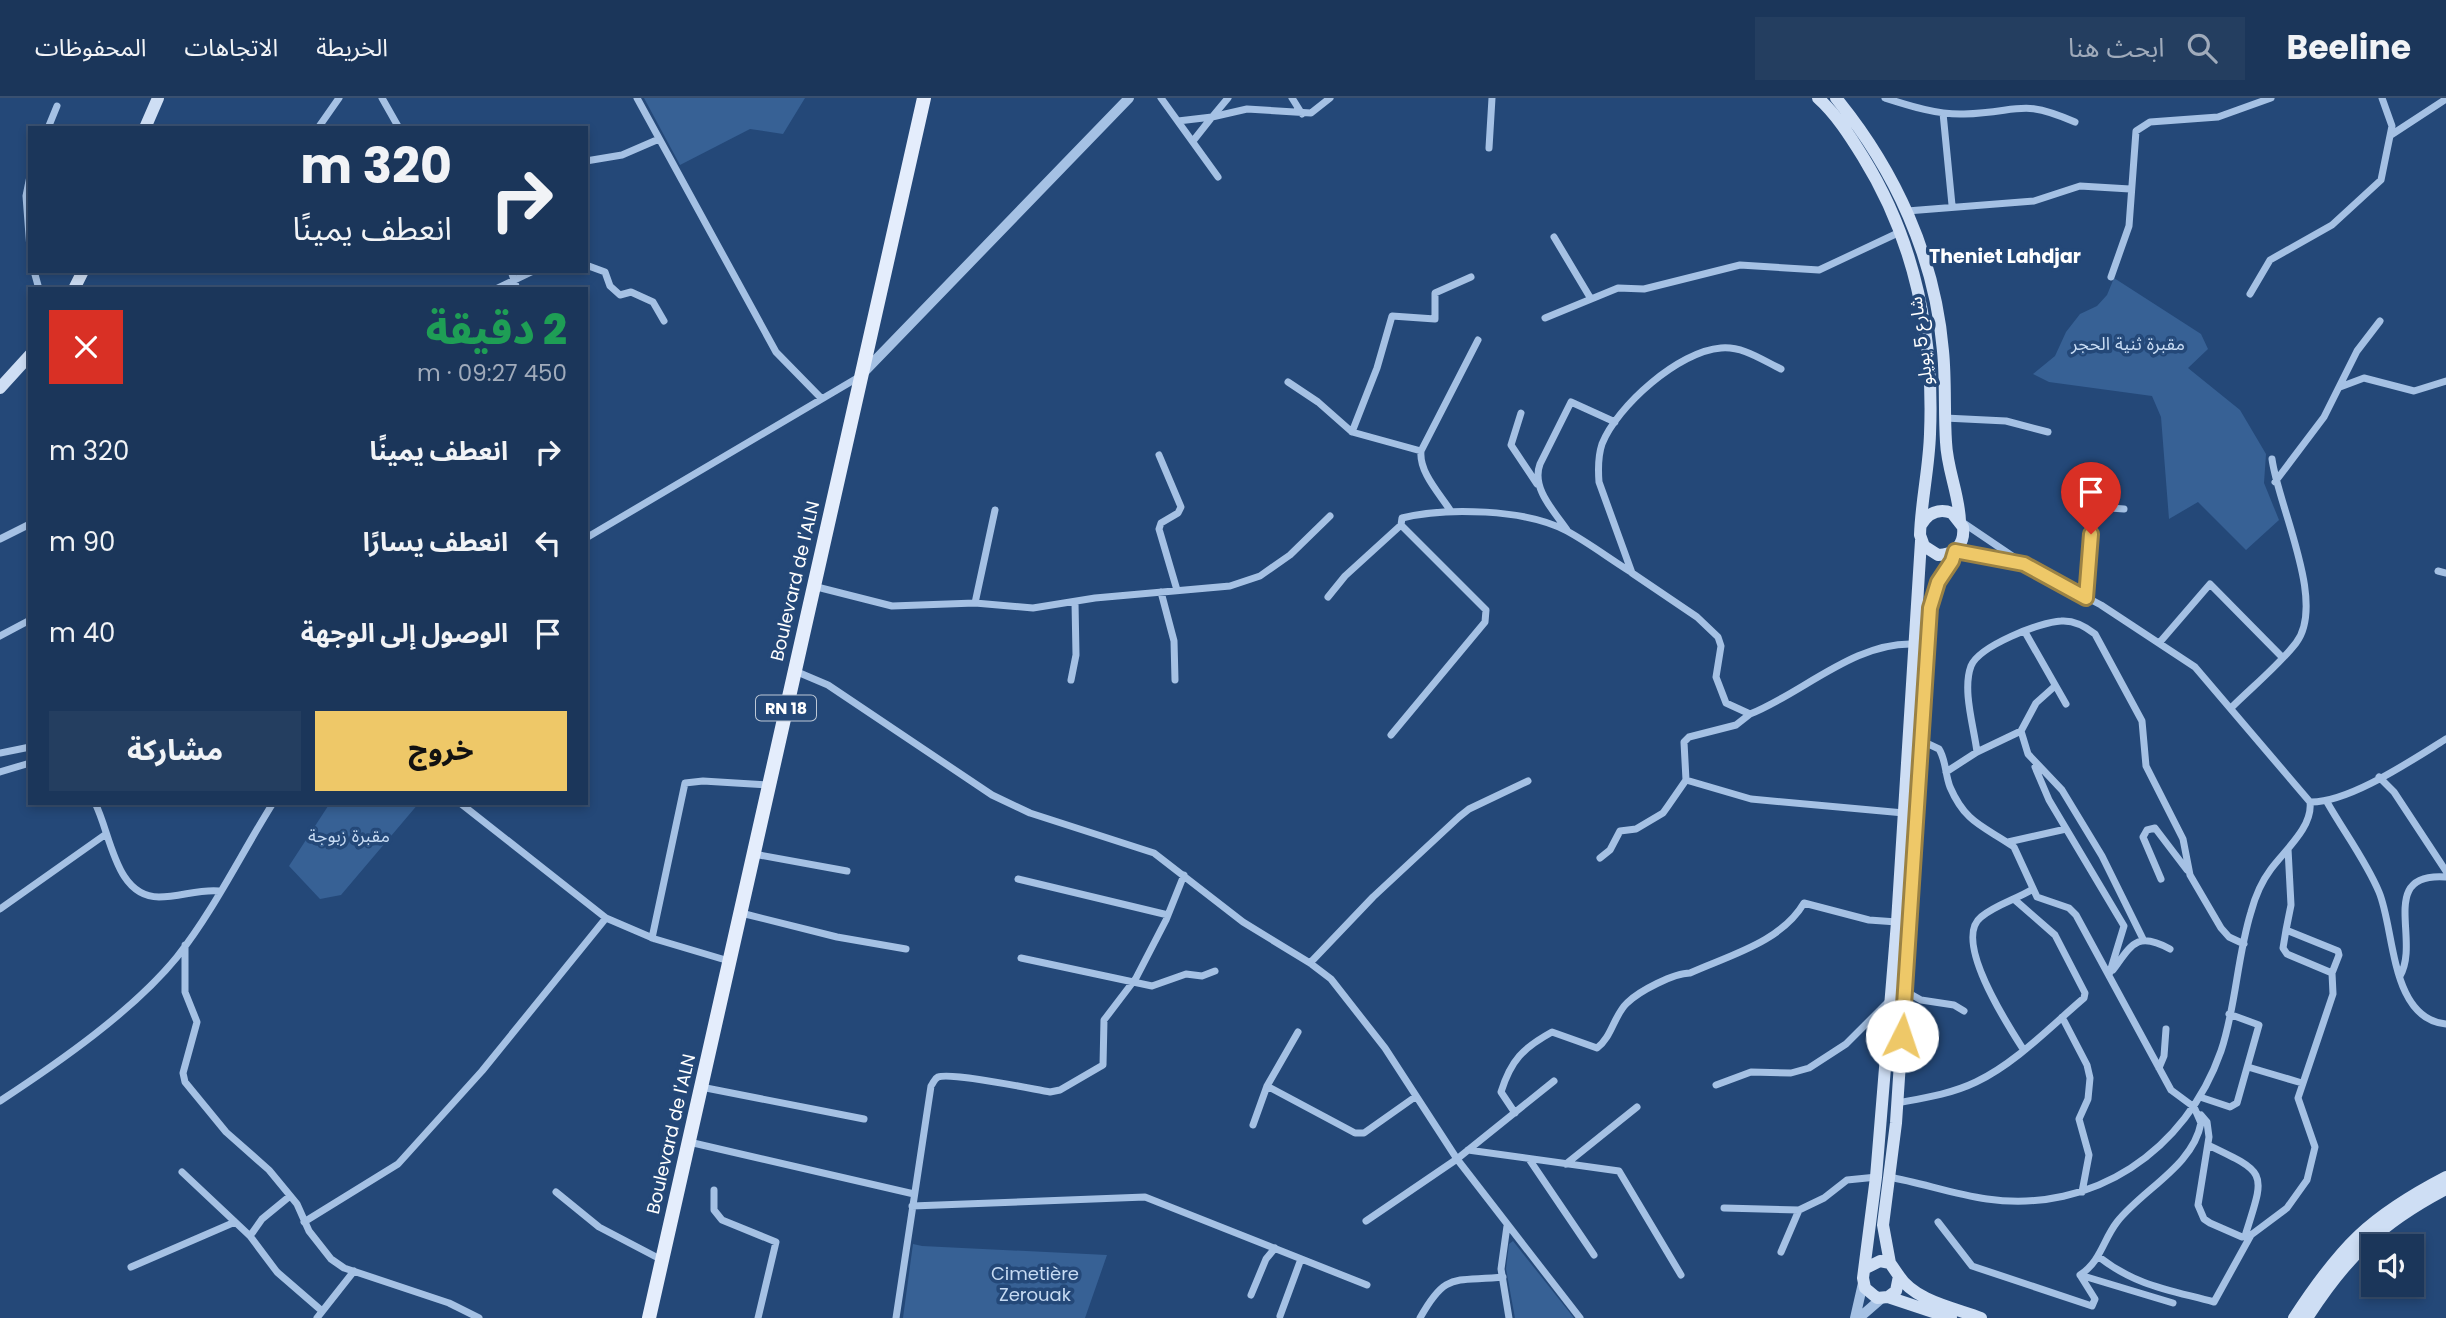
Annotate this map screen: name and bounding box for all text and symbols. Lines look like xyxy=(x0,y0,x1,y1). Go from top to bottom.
search box xyxy=(1755,17,2245,80)
text: Beeline xyxy=(2287,24,2411,71)
icon: search xyxy=(2183,29,2221,67)
text: ابحث هنا xyxy=(2068,30,2165,66)
text: المحفوظات xyxy=(35,31,146,64)
text: الاتجاهات xyxy=(184,31,278,64)
text: الخريطة xyxy=(316,31,388,64)
text: 320 m xyxy=(300,132,452,200)
icon: right xyxy=(476,154,567,245)
text: انعطف يمينًا xyxy=(292,206,452,251)
district label: Theniet Lahdjar xyxy=(1929,243,2081,270)
street label: شارع 5 يويلو xyxy=(1903,295,1940,387)
text: 2 دقيقة xyxy=(425,300,567,359)
button: close xyxy=(49,310,123,384)
park label: مقبرة ثنية الحجر xyxy=(2070,331,2185,356)
text: 450 m · 09:27 xyxy=(417,357,567,389)
text: 320 m xyxy=(49,433,129,469)
text: انعطف يمينًا xyxy=(370,433,508,469)
icon: right xyxy=(529,433,567,471)
pin xyxy=(2061,462,2121,534)
icon: arrive xyxy=(2072,473,2110,511)
street label: Boulevard de l'ALN xyxy=(764,498,825,663)
text: 90 m xyxy=(49,524,115,560)
text: انعطف يسارًا xyxy=(363,524,508,560)
icon: left xyxy=(529,524,567,562)
text: 40 m xyxy=(49,615,115,651)
text: الوصول إلى الوجهة xyxy=(301,615,508,651)
icon: arrive xyxy=(529,615,567,653)
road number: RN 18 xyxy=(756,695,816,720)
button: مشاركة xyxy=(49,711,301,791)
button: خروج xyxy=(315,711,567,791)
park label: مقبرة زبوجة xyxy=(308,823,390,848)
position arrow xyxy=(1865,999,1939,1073)
street label: Boulevard de l'ALN xyxy=(640,1051,701,1216)
map controls xyxy=(2361,1234,2424,1297)
button: sound xyxy=(2361,1234,2424,1297)
park label: Cimetière Zerouak xyxy=(991,1261,1079,1307)

